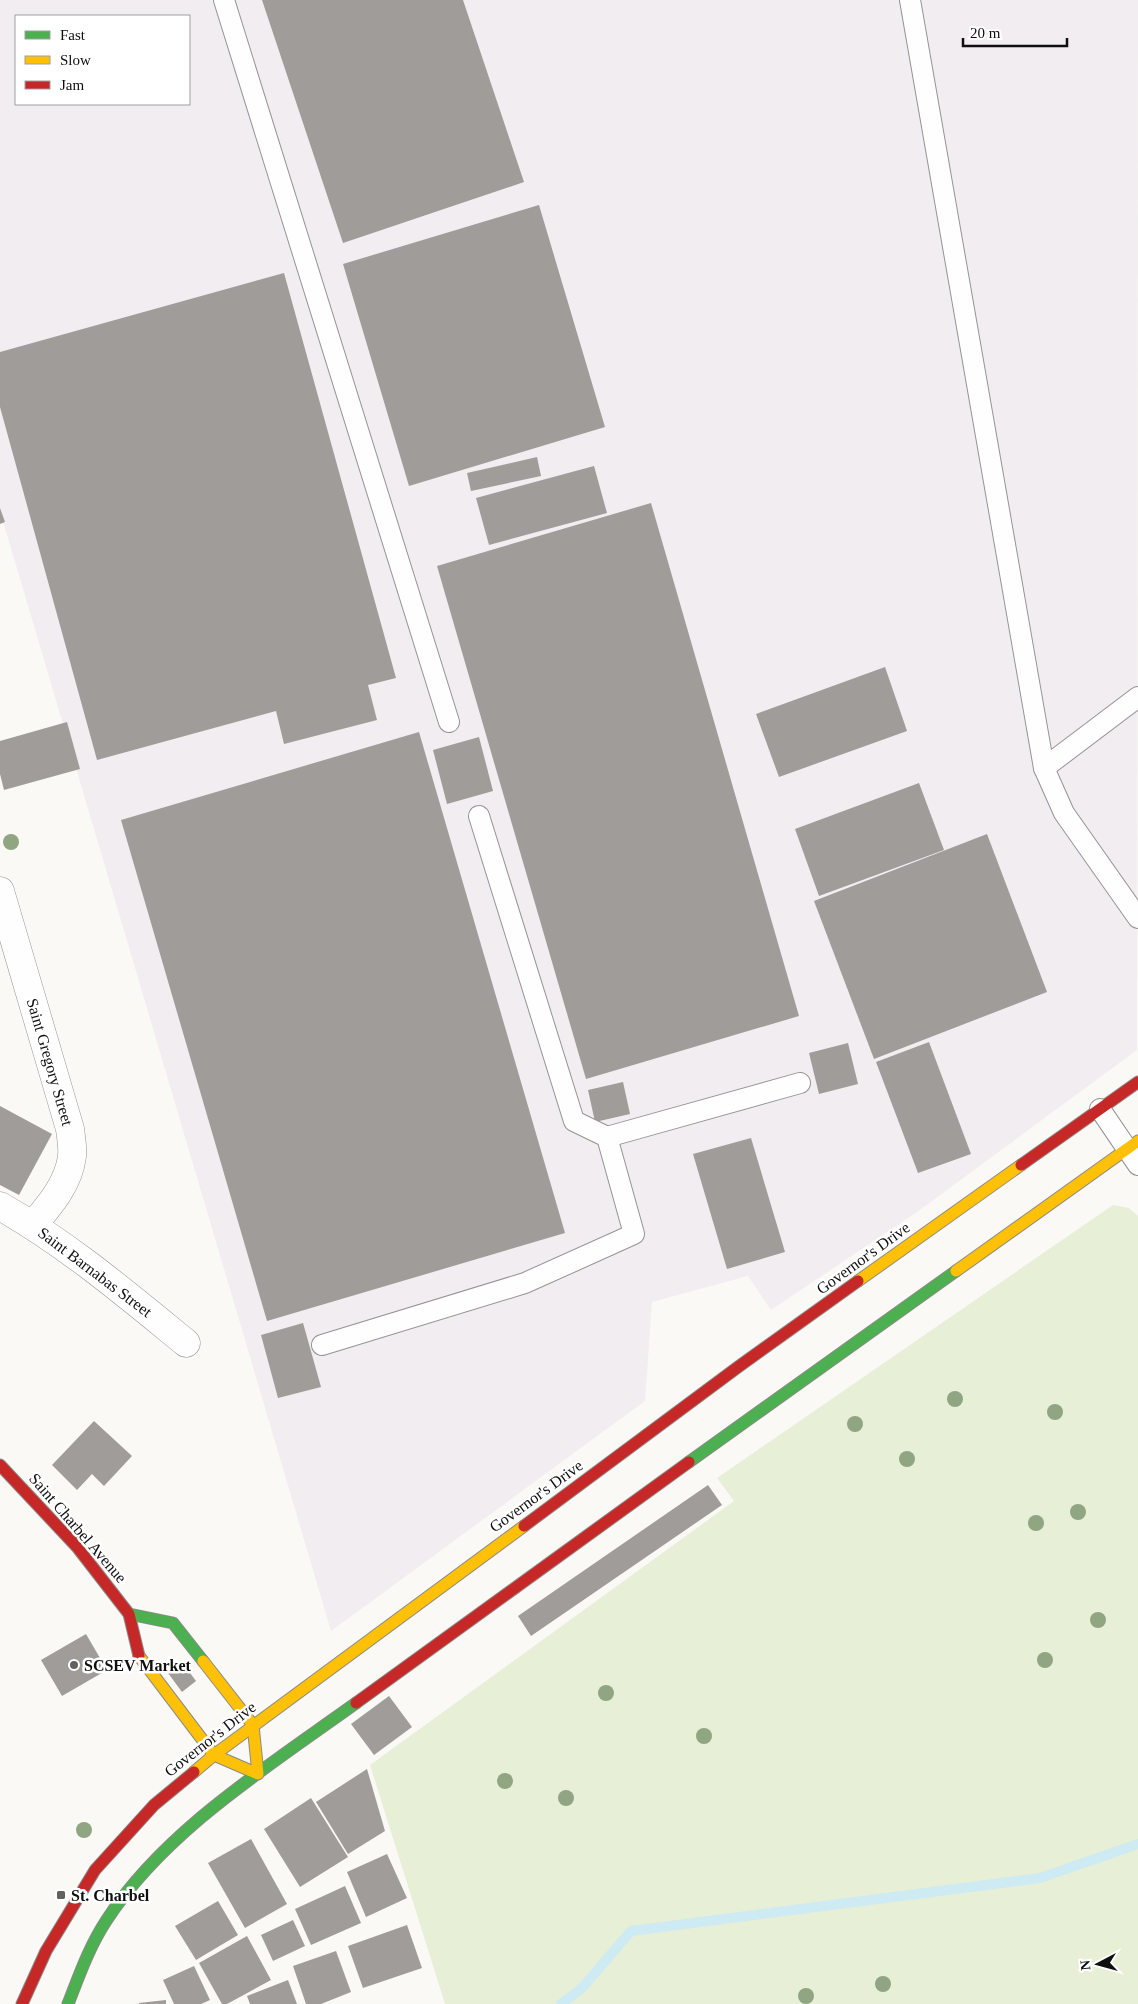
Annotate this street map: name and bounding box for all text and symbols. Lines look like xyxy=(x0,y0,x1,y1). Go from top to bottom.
legend xyxy=(15,15,190,105)
scale bar xyxy=(963,15,1067,47)
text: 20 m xyxy=(970,25,1001,41)
text: Fast xyxy=(60,27,86,43)
text: Slow xyxy=(60,52,91,68)
text: Jam xyxy=(60,77,84,93)
street label: Saint Gregory Street xyxy=(23,996,76,1128)
street label: Governor's Drive xyxy=(813,1219,913,1297)
street label: Saint Barnabas Street xyxy=(35,1224,156,1321)
street label: Governor's Drive xyxy=(486,1457,586,1535)
street label: Saint Charbel Avenue xyxy=(26,1470,130,1586)
place label: SCSEV Market xyxy=(84,1657,191,1674)
marker: SCSEV Market xyxy=(68,1659,80,1671)
street label: Governor's Drive xyxy=(161,1698,259,1780)
place label: St. Charbel xyxy=(71,1887,150,1904)
marker: St. Charbel xyxy=(55,1889,67,1901)
north arrow xyxy=(1073,1939,1123,1989)
text: N xyxy=(1078,1959,1094,1971)

